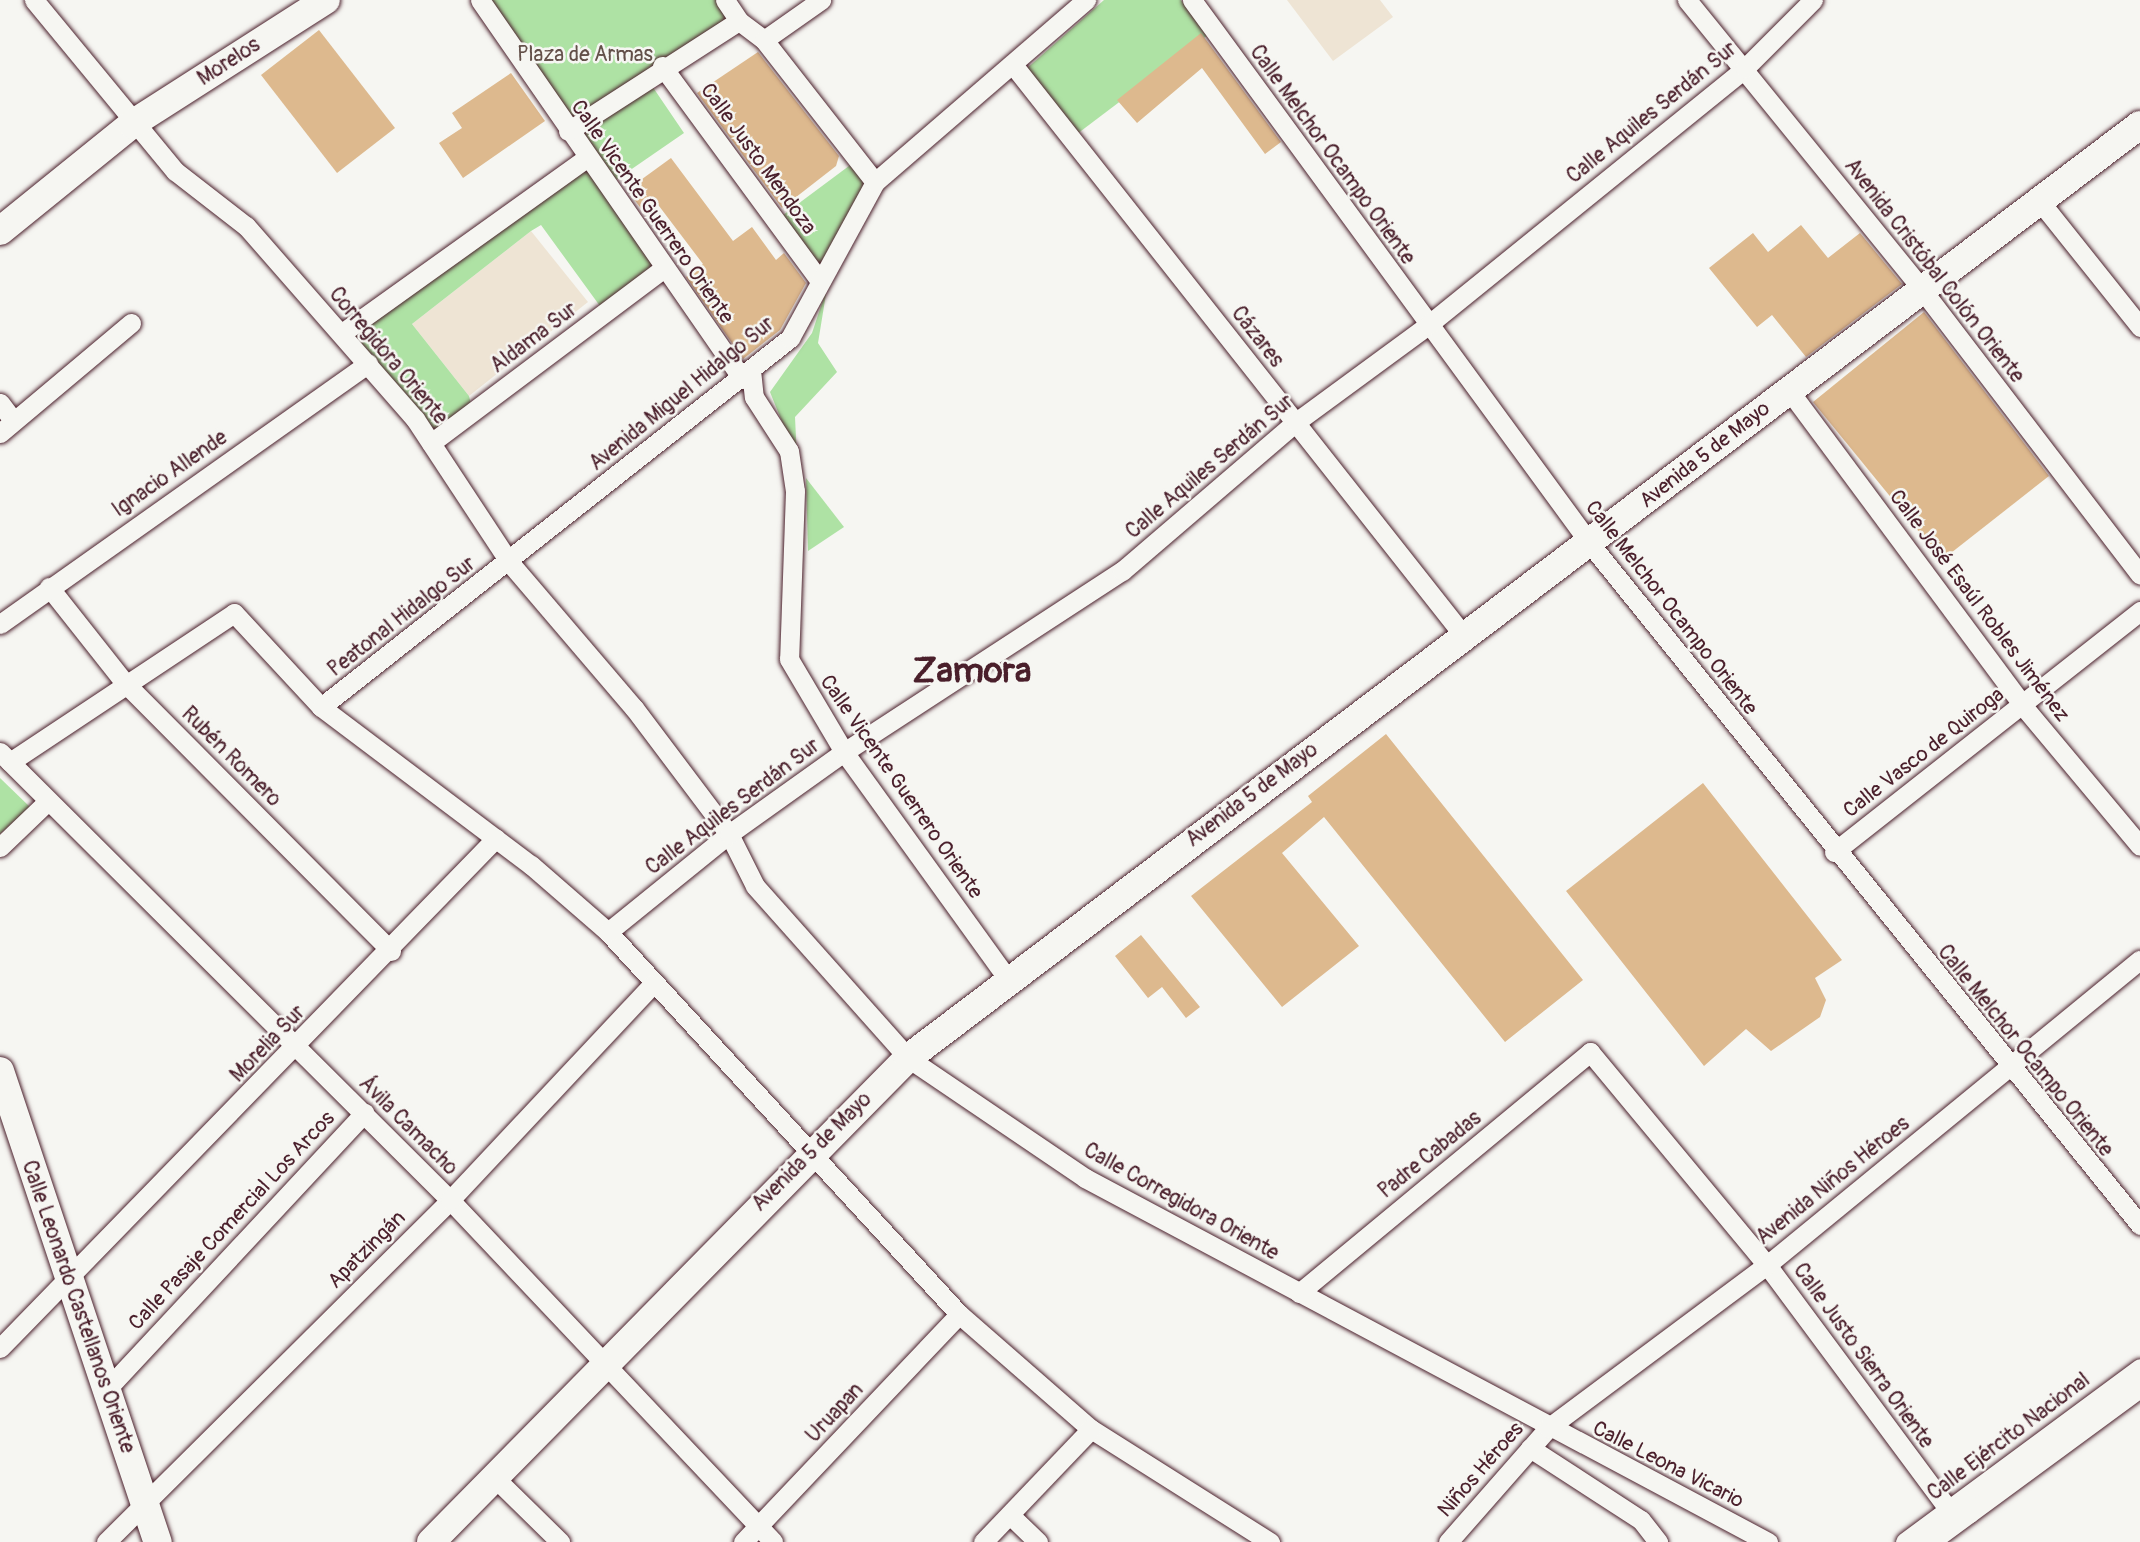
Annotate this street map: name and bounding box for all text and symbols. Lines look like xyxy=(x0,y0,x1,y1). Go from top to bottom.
street label: Morelos xyxy=(193,33,265,91)
street label: Calle Aquiles Serdán Sur xyxy=(1562,37,1742,189)
street label: Calle Melchor Ocampo Oriente xyxy=(1244,40,1420,270)
park label: Plaza de Armas xyxy=(517,42,653,68)
street label: Calle Justo Mendoza xyxy=(695,78,821,240)
street label: Calle Vicente Guerrero Oriente xyxy=(565,95,739,329)
street label: Avenida Cristóbal Colón Oriente xyxy=(1839,154,2029,388)
street label: Corregidora Oriente xyxy=(323,282,453,430)
street label: Aldama Sur xyxy=(486,297,582,379)
street label: Cázares xyxy=(1225,302,1289,372)
street label: Avenida Miguel Hidalgo Sur xyxy=(584,312,780,476)
street label: Calle Aquiles Serdán Sur xyxy=(1121,389,1299,545)
street label: Avenida 5 de Mayo xyxy=(1635,396,1775,514)
street label: Ignacio Allende xyxy=(108,425,232,523)
street label: Calle José Esaúl Robles Jiménez xyxy=(1884,485,2074,727)
street label: Calle Melchor Ocampo Oriente xyxy=(1579,496,1763,720)
street label: Peatonal Hidalgo Sur xyxy=(323,551,481,683)
district label: Zamora xyxy=(913,650,1031,692)
street label: Calle Vicente Guerrero Oriente xyxy=(814,670,988,904)
street label: Calle Vasco de Quiroga xyxy=(1839,682,2009,824)
street label: Rubén Romero xyxy=(176,702,286,812)
street label: Calle Aquiles Serdán Sur xyxy=(641,733,825,881)
street label: Avenida 5 de Mayo xyxy=(1181,737,1323,853)
street label: Calle Melchor Ocampo Oriente xyxy=(1932,940,2118,1162)
street label: Morelia Sur xyxy=(225,1000,311,1088)
street label: Ávila Camacho xyxy=(353,1071,463,1181)
street label: Avenida 5 de Mayo xyxy=(747,1087,877,1217)
street label: Calle Pasaje Comercial Los Arcos xyxy=(124,1106,340,1336)
street label: Padre Cabadas xyxy=(1373,1106,1487,1204)
street label: Avenida Niños Héroes xyxy=(1751,1111,1915,1251)
street label: Calle Corregidora Oriente xyxy=(1079,1138,1283,1266)
street label: Calle Leonardo Castellanos Oriente xyxy=(16,1157,140,1457)
street label: Apatzingán xyxy=(323,1206,411,1294)
street label: Calle Justo Sierra Oriente xyxy=(1787,1259,1939,1453)
street label: Calle Ejército Nacional xyxy=(1923,1368,2095,1506)
street label: Uruapan xyxy=(801,1378,869,1448)
street label: Calle Leona Vicario xyxy=(1588,1416,1748,1514)
street label: Niños Héroes xyxy=(1433,1417,1529,1523)

